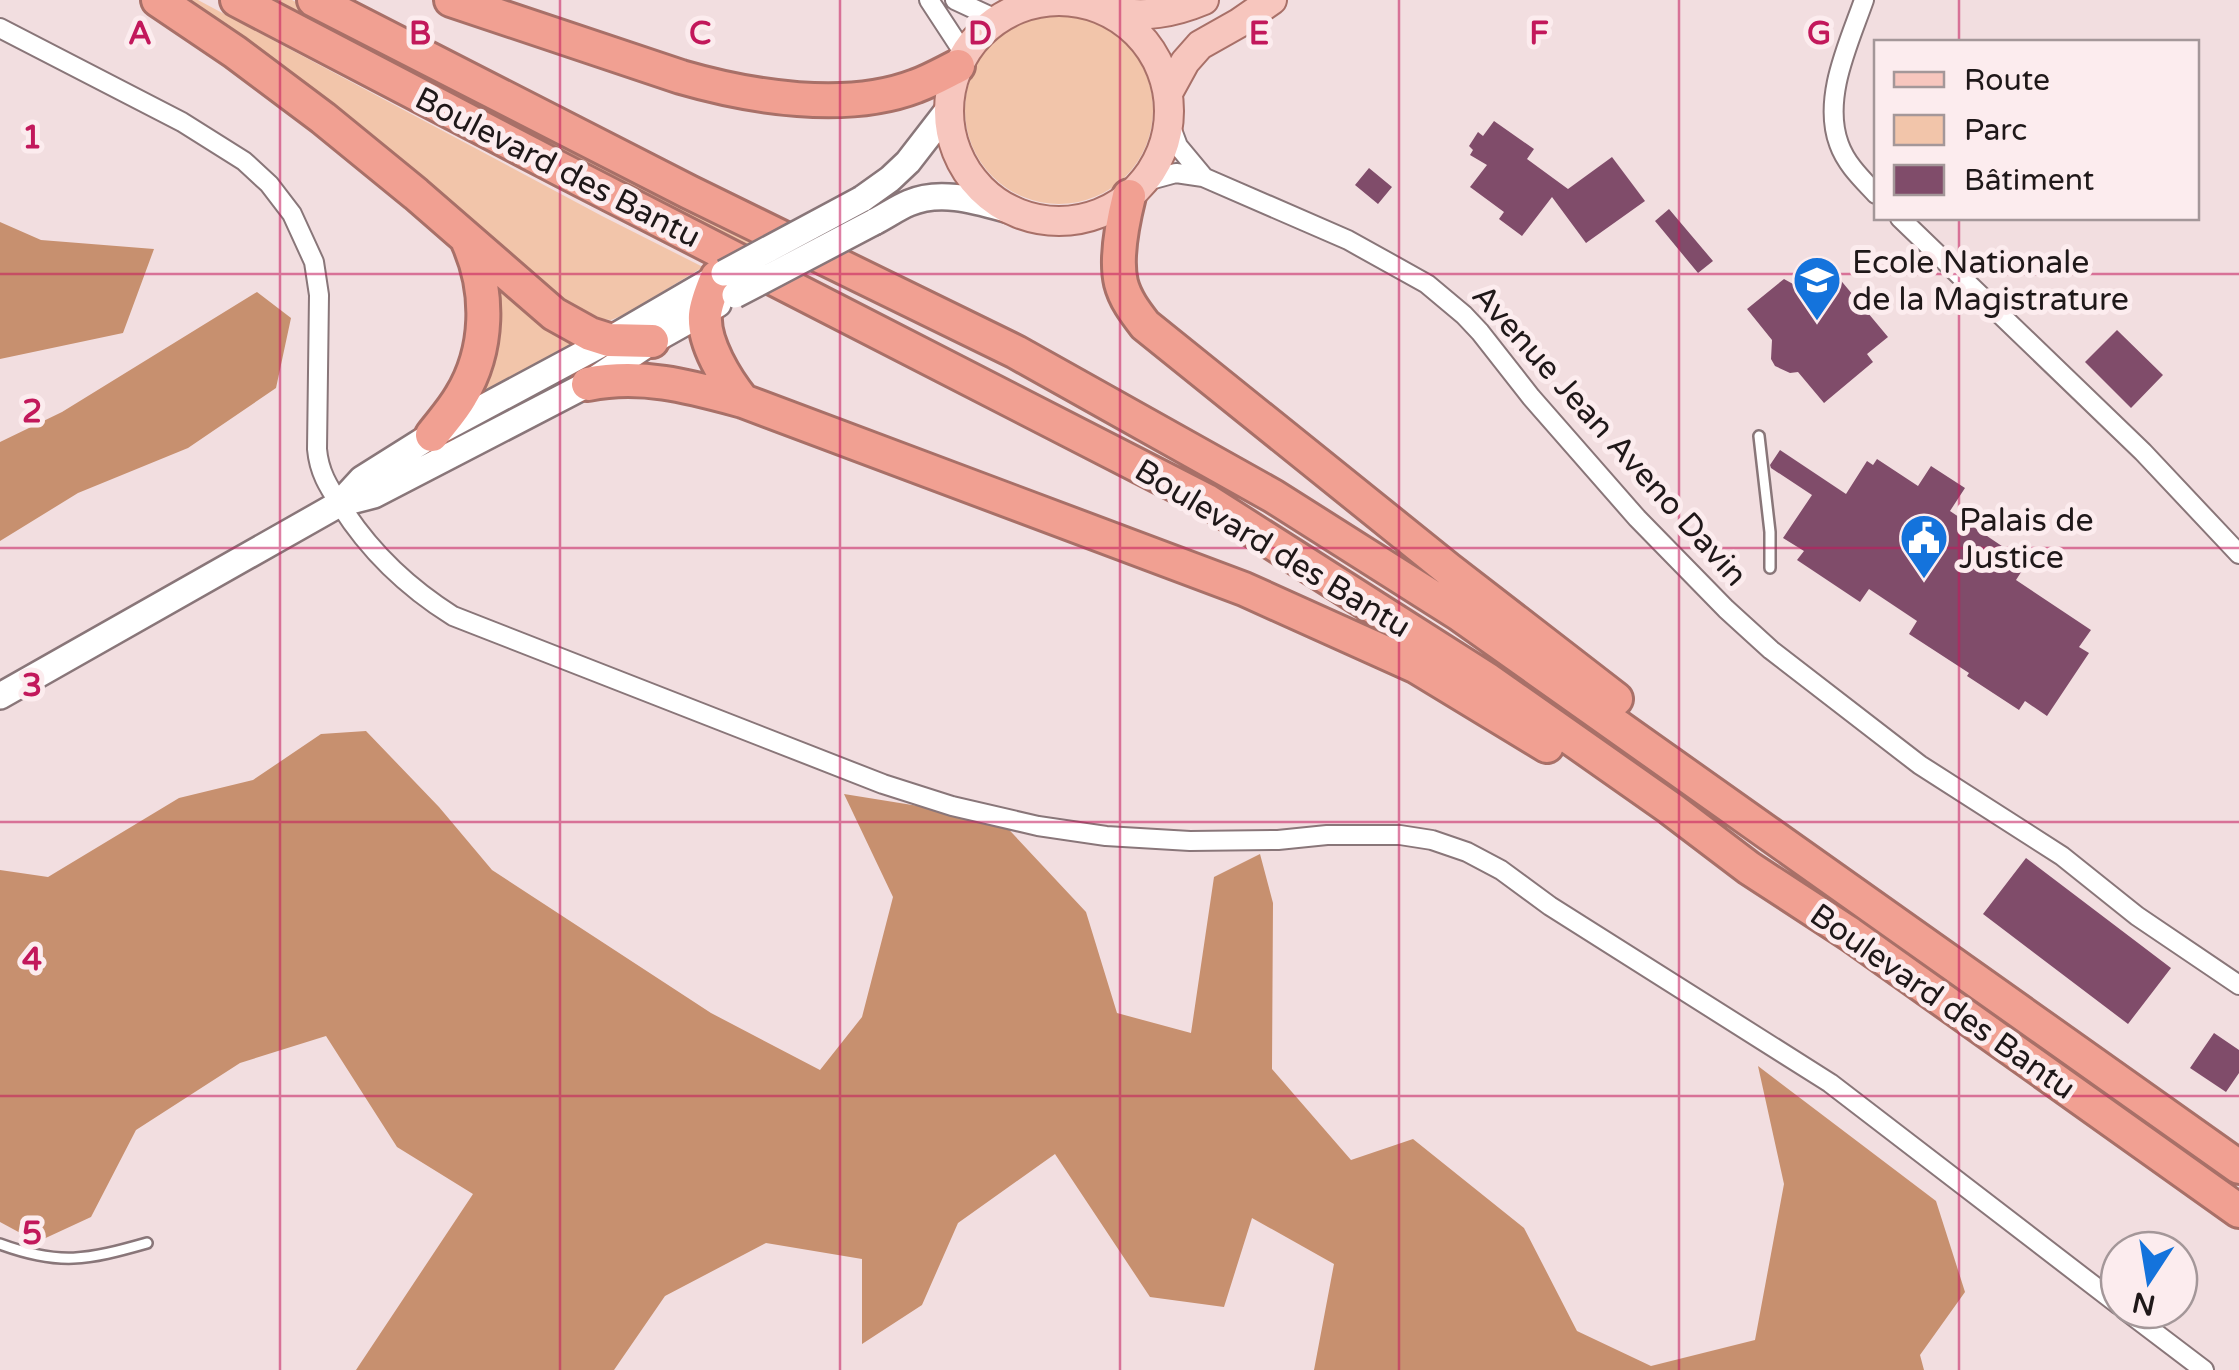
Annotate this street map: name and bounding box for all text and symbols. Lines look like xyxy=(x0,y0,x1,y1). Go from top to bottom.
text: A xyxy=(128,15,152,53)
text: B xyxy=(409,15,431,53)
text: C xyxy=(689,15,711,53)
text: D xyxy=(968,15,992,53)
text: E xyxy=(1249,15,1269,53)
text: F xyxy=(1529,15,1549,53)
text: G xyxy=(1807,15,1831,53)
legend xyxy=(1874,40,2199,220)
text: Route xyxy=(1964,62,2050,99)
street label: Boulevard des Bantu xyxy=(409,79,706,256)
text: Parc xyxy=(1964,112,2027,149)
text: 1 xyxy=(22,119,42,157)
text: Bâtiment xyxy=(1964,162,2094,199)
place label: Ecole Nationale de la Magistrature xyxy=(1852,244,2129,319)
school or university icon: Ecole Nationale de la Magistrature xyxy=(1791,254,1843,322)
street label: Avenue Jean Aveno Davin xyxy=(1464,277,1755,594)
text: 2 xyxy=(22,393,42,431)
street label: Boulevard des Bantu xyxy=(1128,451,1417,646)
place label: Palais de Justice xyxy=(1959,502,2094,577)
public building icon: Palais de Justice xyxy=(1898,512,1950,580)
text: 3 xyxy=(22,667,42,705)
street label: Boulevard des Bantu xyxy=(1803,896,2082,1108)
text: 4 xyxy=(22,941,42,979)
text: 5 xyxy=(22,1215,42,1253)
north arrow xyxy=(2099,1230,2199,1330)
text: N xyxy=(2129,1285,2159,1322)

